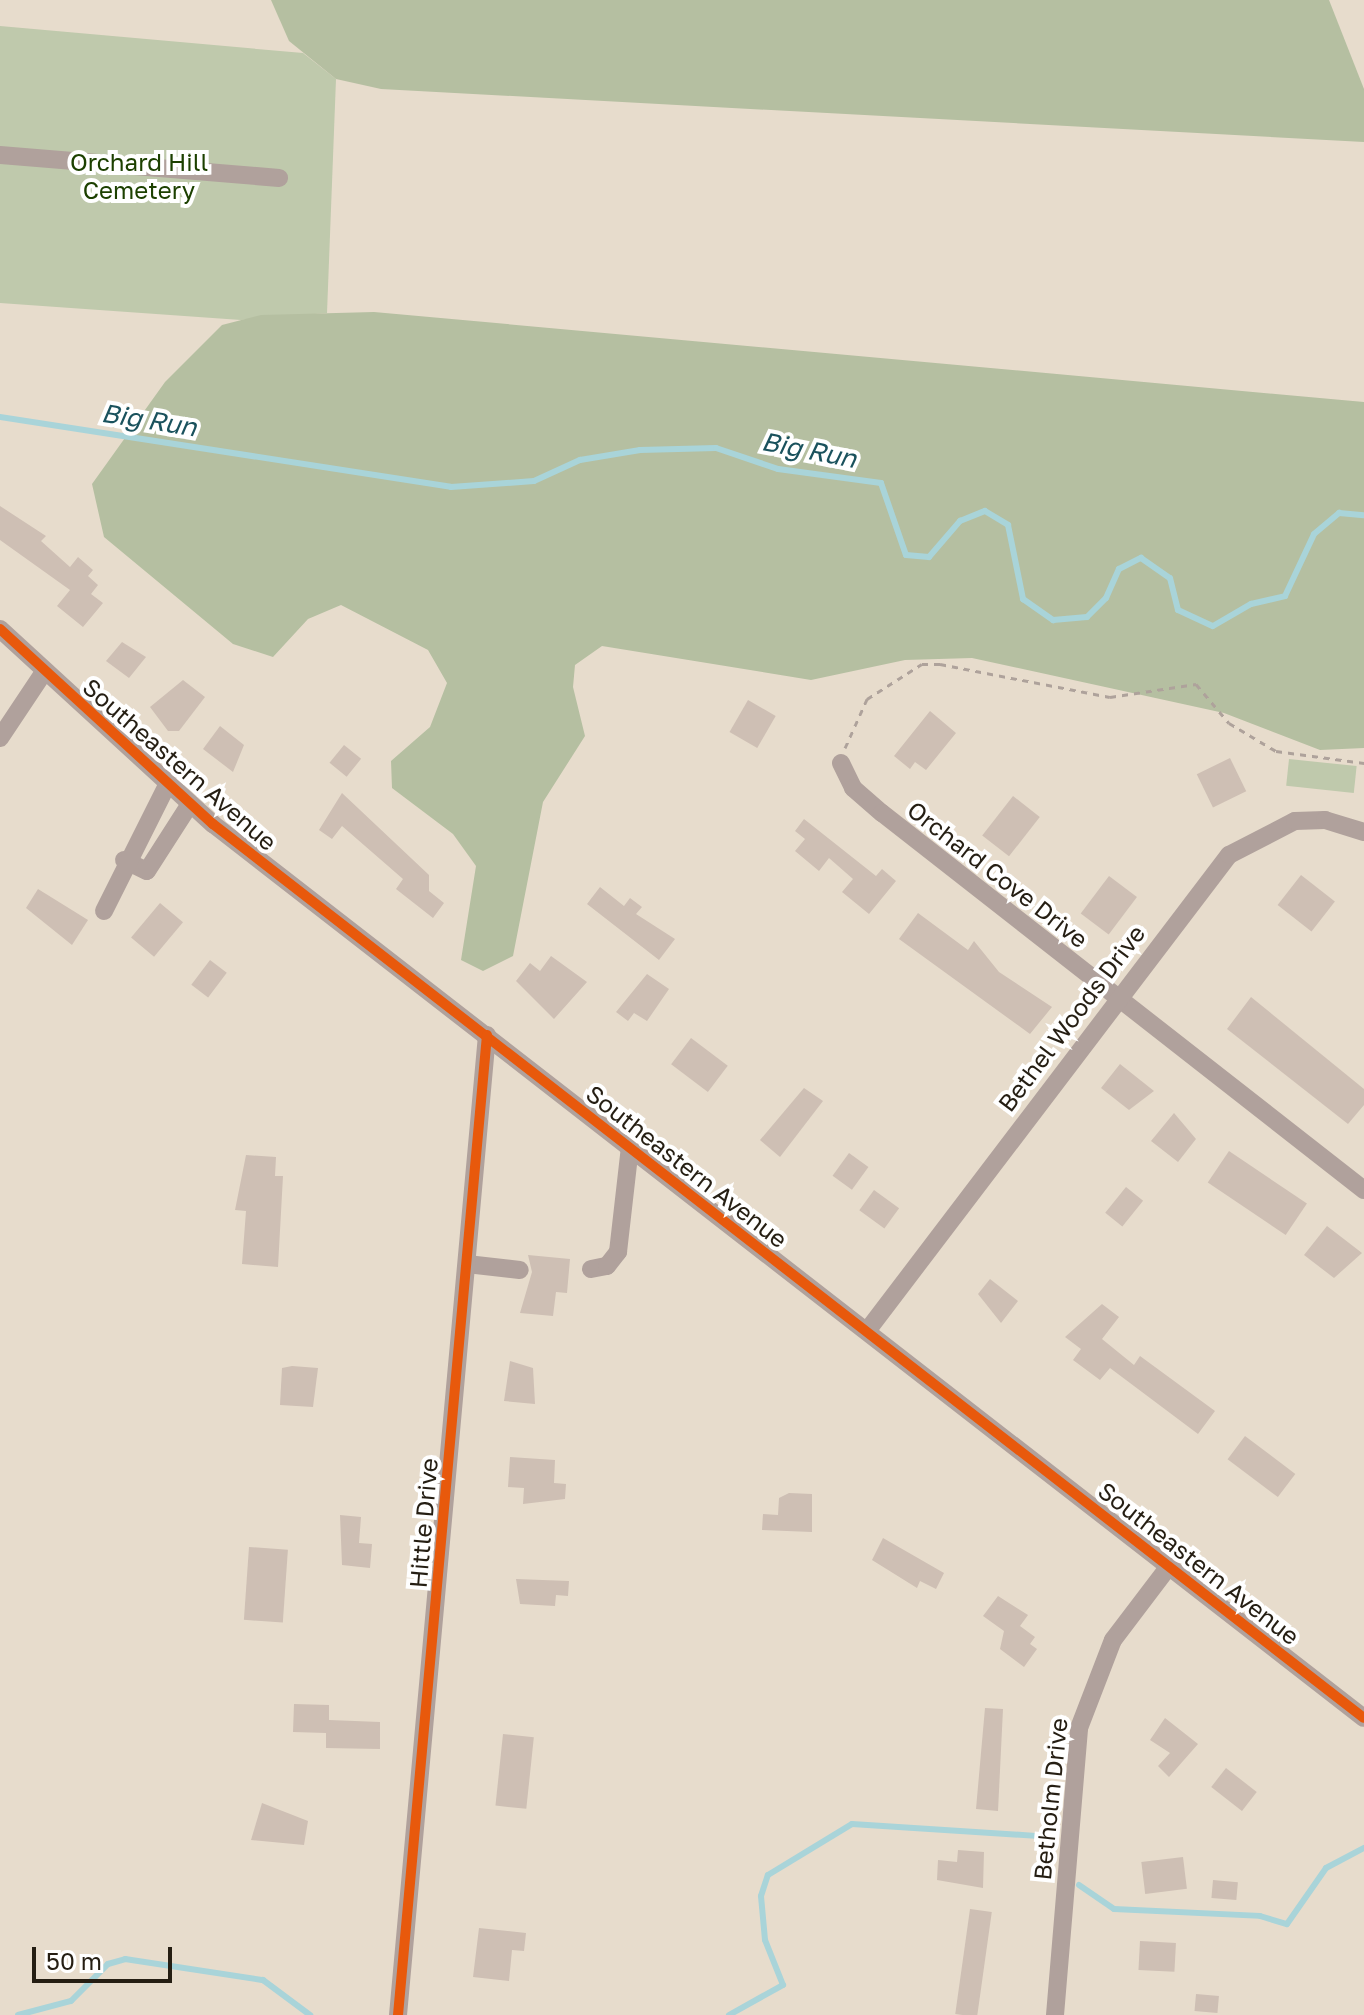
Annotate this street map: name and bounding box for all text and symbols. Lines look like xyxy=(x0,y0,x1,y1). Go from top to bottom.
park label: Orchard Hill Cemetery xyxy=(70,148,208,204)
water label: Big Run xyxy=(99,397,199,443)
water label: Big Run xyxy=(759,426,859,474)
street label: Southeastern Avenue xyxy=(77,672,283,856)
street label: Orchard Cove Drive xyxy=(902,795,1094,953)
street label: Bethel Woods Drive xyxy=(992,919,1150,1117)
street label: Southeastern Avenue xyxy=(581,1079,793,1253)
street label: Hittle Drive xyxy=(403,1457,443,1589)
street label: Southeastern Avenue xyxy=(1093,1476,1305,1650)
street label: Betholm Drive xyxy=(1027,1716,1073,1882)
scale bar xyxy=(36,1931,176,1981)
text: 50 m xyxy=(46,1946,102,1975)

